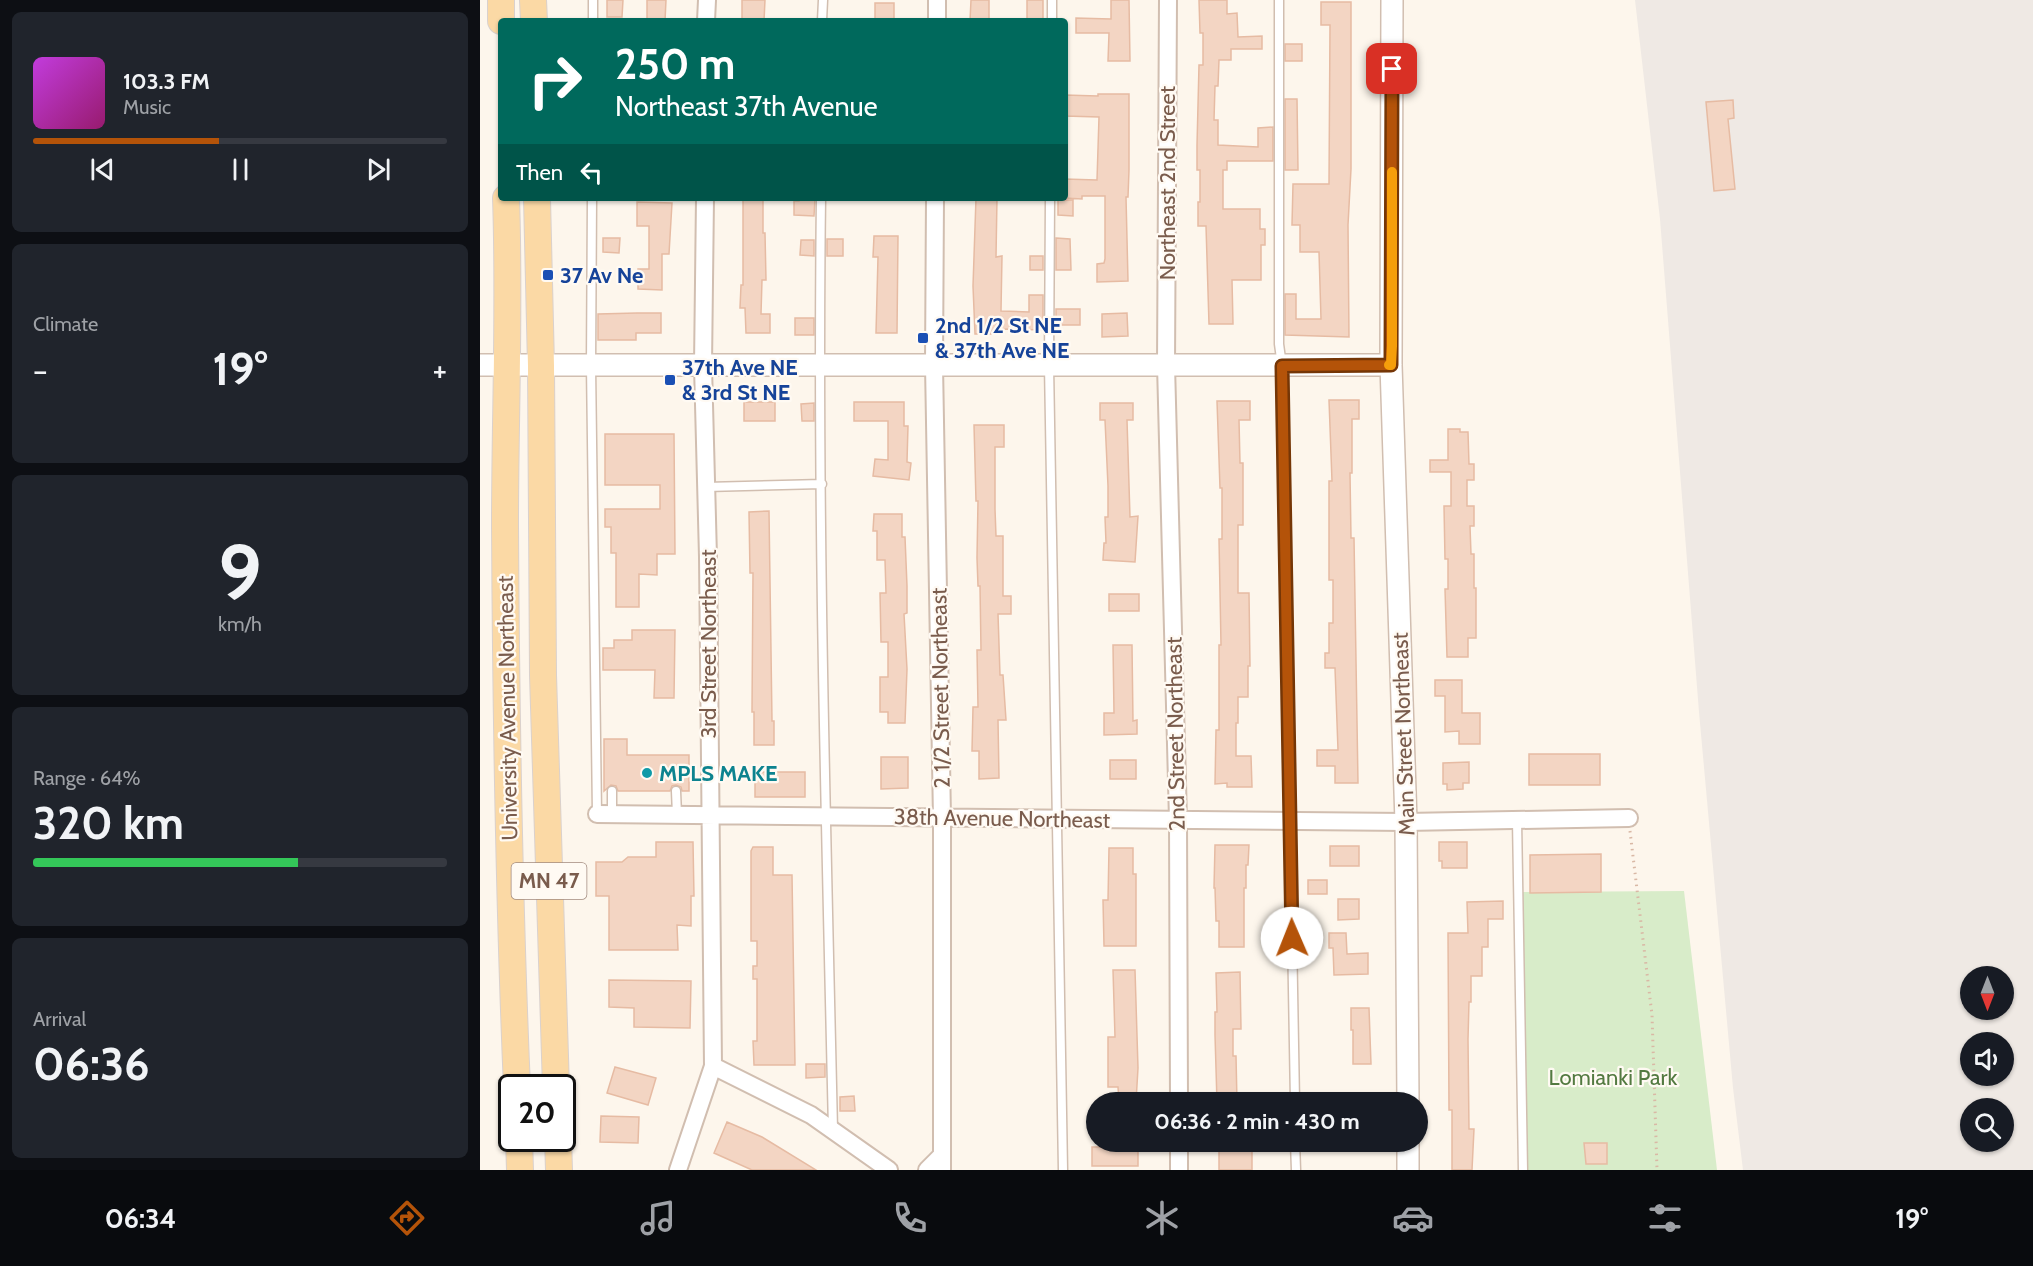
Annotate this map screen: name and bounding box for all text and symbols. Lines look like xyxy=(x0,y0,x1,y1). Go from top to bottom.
text: 250 m xyxy=(615,38,735,90)
icon: right xyxy=(516,42,594,120)
pin xyxy=(1366,43,1417,94)
icon: arrive xyxy=(1375,52,1408,85)
text: 103.3 FM xyxy=(123,68,210,95)
street label: Northeast 2nd Street xyxy=(1154,85,1181,280)
text: Northeast 37th Avenue xyxy=(615,90,878,123)
text: Music xyxy=(123,95,171,119)
icon: previous xyxy=(86,153,119,186)
icon: pause xyxy=(224,153,257,186)
icon: next xyxy=(362,153,395,186)
icon: left xyxy=(575,156,608,189)
text: Then xyxy=(516,159,563,186)
place label: 37 Av Ne xyxy=(560,262,643,289)
marker: 37 Av Ne xyxy=(541,268,555,282)
text: Climate xyxy=(33,312,98,336)
place label: 2nd 1/2 St NE & 37th Ave NE xyxy=(935,312,1070,364)
marker: 2nd 1/2 St NE & 37th Ave NE xyxy=(916,331,930,345)
text: 19° xyxy=(213,342,267,396)
text: − xyxy=(33,350,48,390)
text: + xyxy=(432,350,447,390)
place label: 37th Ave NE & 3rd St NE xyxy=(682,354,798,406)
marker: 37th Ave NE & 3rd St NE xyxy=(663,373,677,387)
text: 9 xyxy=(218,525,262,620)
street label: 3rd Street Northeast xyxy=(695,549,722,739)
street label: University Avenue Northeast xyxy=(492,575,523,841)
street label: 2 1/2 Street Northeast xyxy=(925,587,956,789)
text: km/h xyxy=(218,612,262,636)
street label: Main Street Northeast xyxy=(1386,631,1421,836)
street label: 2nd Street Northeast xyxy=(1160,636,1191,831)
place label: MPLS MAKE xyxy=(659,760,777,787)
text: Range · 64% xyxy=(33,766,141,790)
marker: MPLS MAKE xyxy=(640,766,654,780)
text: 320 km xyxy=(33,796,184,850)
street label: 38th Avenue Northeast xyxy=(894,803,1111,834)
road number: MN 47 xyxy=(512,863,586,899)
position arrow xyxy=(1260,906,1324,970)
north arrow xyxy=(1960,966,2014,1020)
map controls xyxy=(1960,966,2014,1152)
text: Arrival xyxy=(33,1007,86,1031)
button: sound xyxy=(1960,1032,2014,1086)
text: 06:36 xyxy=(33,1037,150,1091)
park label: Lomianki Park xyxy=(1549,1064,1678,1091)
speed limit sign: 20 xyxy=(498,1074,576,1152)
button: search xyxy=(1960,1098,2014,1152)
text: 06:36 · 2 min · 430 m xyxy=(1154,1108,1360,1135)
icon: directions xyxy=(386,1197,428,1239)
icon: music xyxy=(637,1197,679,1239)
icon: phone xyxy=(889,1197,931,1239)
icon: climate xyxy=(1141,1197,1183,1239)
icon: car xyxy=(1392,1197,1434,1239)
icon: filters xyxy=(1644,1197,1686,1239)
text: 06:34 xyxy=(105,1202,176,1235)
text: 19° xyxy=(1895,1202,1928,1235)

